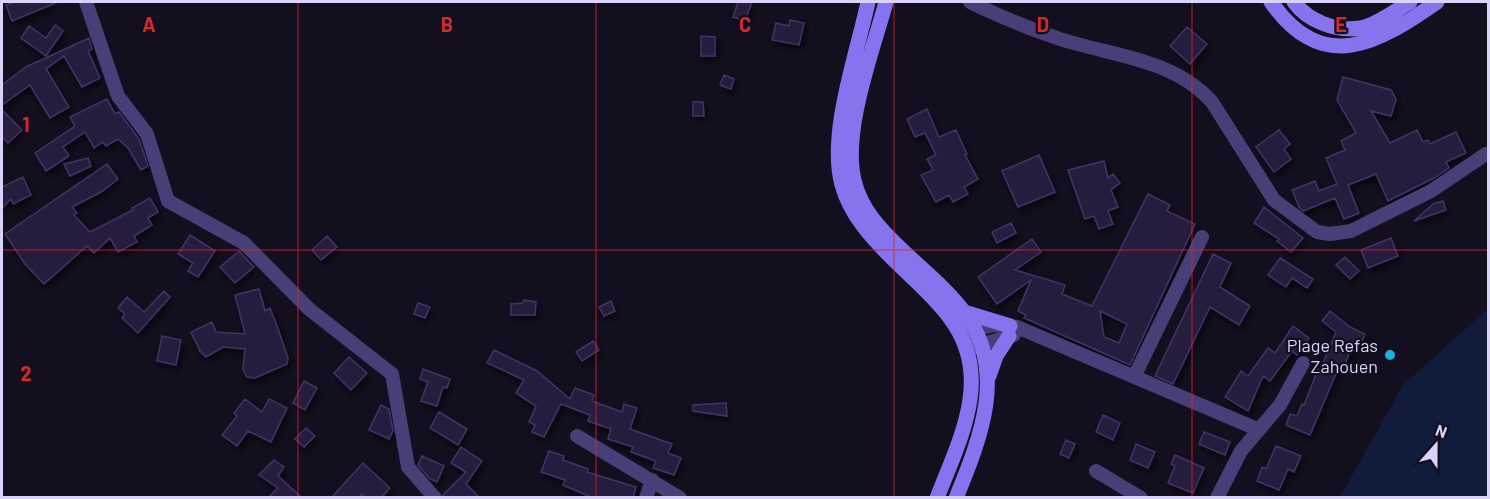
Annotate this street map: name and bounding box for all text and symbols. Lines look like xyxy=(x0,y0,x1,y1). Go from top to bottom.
text: A xyxy=(142,12,156,36)
text: B xyxy=(441,12,453,36)
text: C xyxy=(739,12,751,36)
text: D xyxy=(1037,12,1049,36)
text: E xyxy=(1335,12,1347,36)
text: 1 xyxy=(22,112,30,136)
place label: Plage Refas Zahouen xyxy=(1287,334,1378,377)
marker: Plage Refas Zahouen xyxy=(1383,348,1397,362)
text: 2 xyxy=(20,361,32,385)
north arrow xyxy=(1406,415,1466,475)
text: N xyxy=(1433,420,1450,441)

